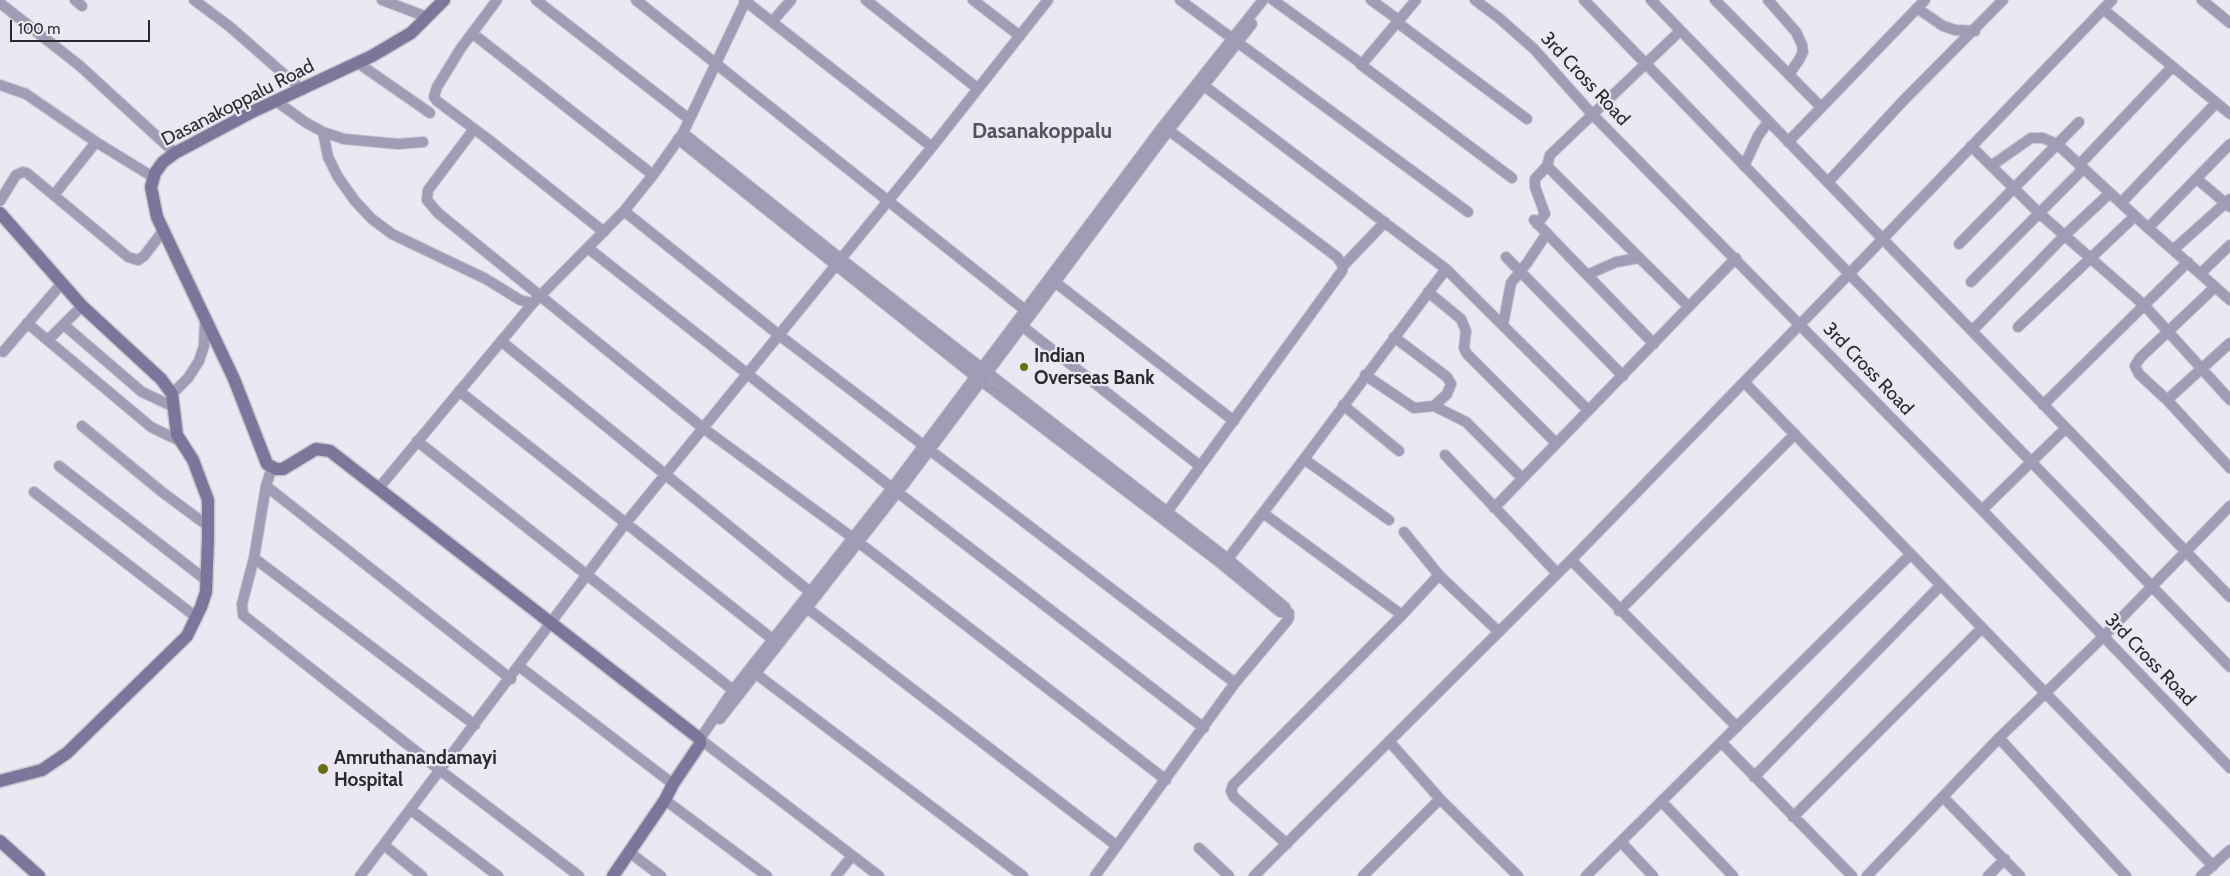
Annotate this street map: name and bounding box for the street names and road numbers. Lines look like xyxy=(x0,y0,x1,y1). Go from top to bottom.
street label: 3rd Cross Road xyxy=(1536,27,1634,131)
street label: Dasanakoppalu Road xyxy=(158,55,318,151)
street label: 3rd Cross Road xyxy=(1818,318,1918,420)
street label: 3rd Cross Road xyxy=(2100,609,2200,711)

